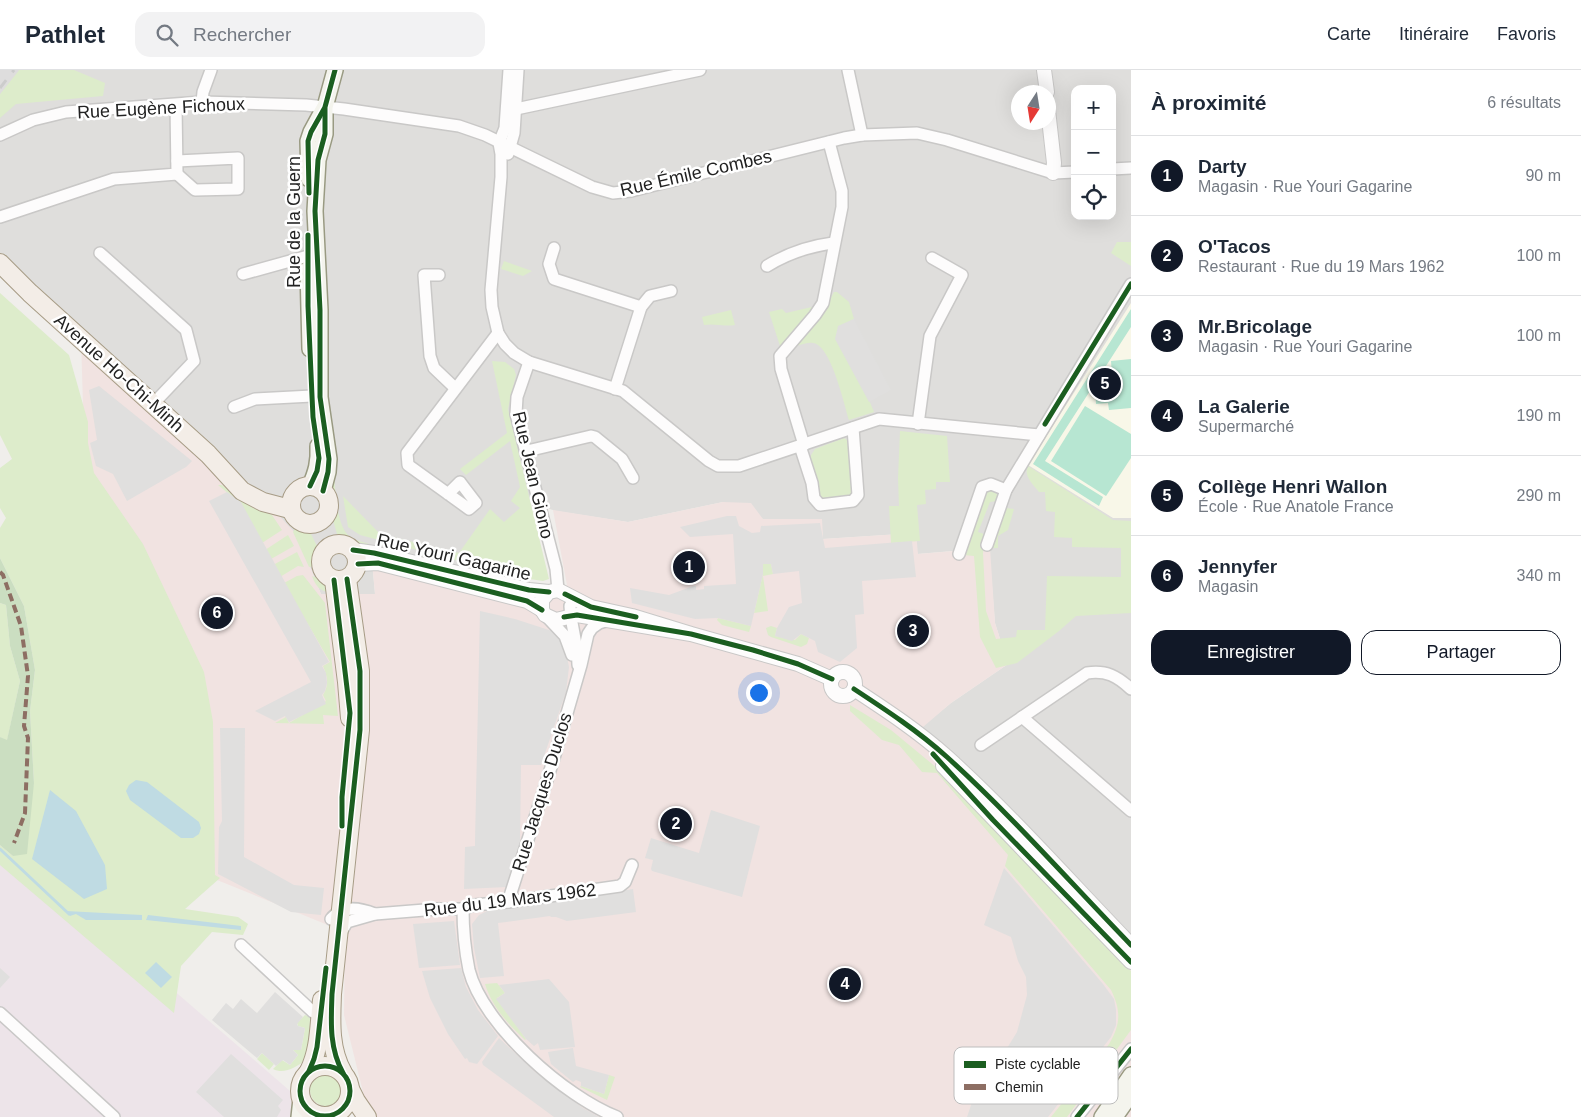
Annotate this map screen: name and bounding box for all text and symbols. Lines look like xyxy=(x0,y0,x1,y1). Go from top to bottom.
search box xyxy=(135,12,485,57)
text: Pathlet xyxy=(25,21,105,48)
icon: search xyxy=(153,21,181,49)
text: Rechercher xyxy=(193,24,291,45)
text: Carte xyxy=(1327,24,1371,44)
text: Itinéraire xyxy=(1399,24,1469,44)
text: Favoris xyxy=(1497,24,1556,44)
north arrow xyxy=(1011,85,1056,130)
map controls xyxy=(1071,85,1116,220)
button: + xyxy=(1071,85,1116,130)
text: À proximité xyxy=(1151,91,1267,114)
street label: Rue Eugène Fichoux xyxy=(77,94,245,122)
text: 6 résultats xyxy=(1487,94,1561,111)
button: − xyxy=(1071,130,1116,175)
street label: Rue Émile Combes xyxy=(618,146,774,200)
street label: Rue de la Guern xyxy=(284,156,304,288)
text: Darty xyxy=(1198,156,1247,177)
text: 1 xyxy=(1163,167,1171,184)
text: 90 m xyxy=(1525,167,1561,184)
button: locate xyxy=(1071,175,1116,220)
text: Magasin · Rue Youri Gagarine xyxy=(1198,178,1412,195)
text: O'Tacos xyxy=(1198,236,1271,257)
text: 2 xyxy=(1163,247,1171,264)
text: 100 m xyxy=(1517,247,1561,264)
text: Restaurant · Rue du 19 Mars 1962 xyxy=(1198,258,1444,275)
street label: Avenue Ho-Chi-Minh xyxy=(50,310,188,436)
text: Mr.Bricolage xyxy=(1198,316,1312,337)
text: 3 xyxy=(1163,327,1171,344)
text: 100 m xyxy=(1517,327,1561,344)
text: Magasin · Rue Youri Gagarine xyxy=(1198,338,1412,355)
pin: 5 xyxy=(1089,365,1121,403)
text: La Galerie xyxy=(1198,396,1290,417)
text: 4 xyxy=(1163,407,1171,424)
text: 190 m xyxy=(1517,407,1561,424)
street label: Rue Jean Giono xyxy=(509,409,557,541)
text: Supermarché xyxy=(1198,418,1294,435)
text: Collège Henri Wallon xyxy=(1198,476,1387,497)
text: 5 xyxy=(1163,487,1171,504)
text: 290 m xyxy=(1517,487,1561,504)
text: École · Rue Anatole France xyxy=(1198,498,1394,515)
street label: Rue Youri Gagarine xyxy=(375,530,533,584)
pin: 1 xyxy=(673,548,705,586)
text: Jennyfer xyxy=(1198,556,1277,577)
text: 6 xyxy=(1163,567,1171,584)
text: 340 m xyxy=(1517,567,1561,584)
text: Magasin xyxy=(1198,578,1258,595)
pin: 6 xyxy=(201,594,233,632)
pin: 3 xyxy=(897,612,929,650)
button: Enregistrer xyxy=(1151,630,1351,675)
button: Partager xyxy=(1361,630,1561,675)
your location xyxy=(746,680,772,706)
street label: Rue Jacques Duclos xyxy=(508,710,576,874)
pin: 2 xyxy=(660,805,692,843)
street label: Rue du 19 Mars 1962 xyxy=(423,880,597,920)
pin: 4 xyxy=(829,965,861,1003)
legend xyxy=(954,1047,1118,1104)
text: Piste cyclable xyxy=(995,1056,1081,1072)
text: Chemin xyxy=(995,1079,1043,1095)

